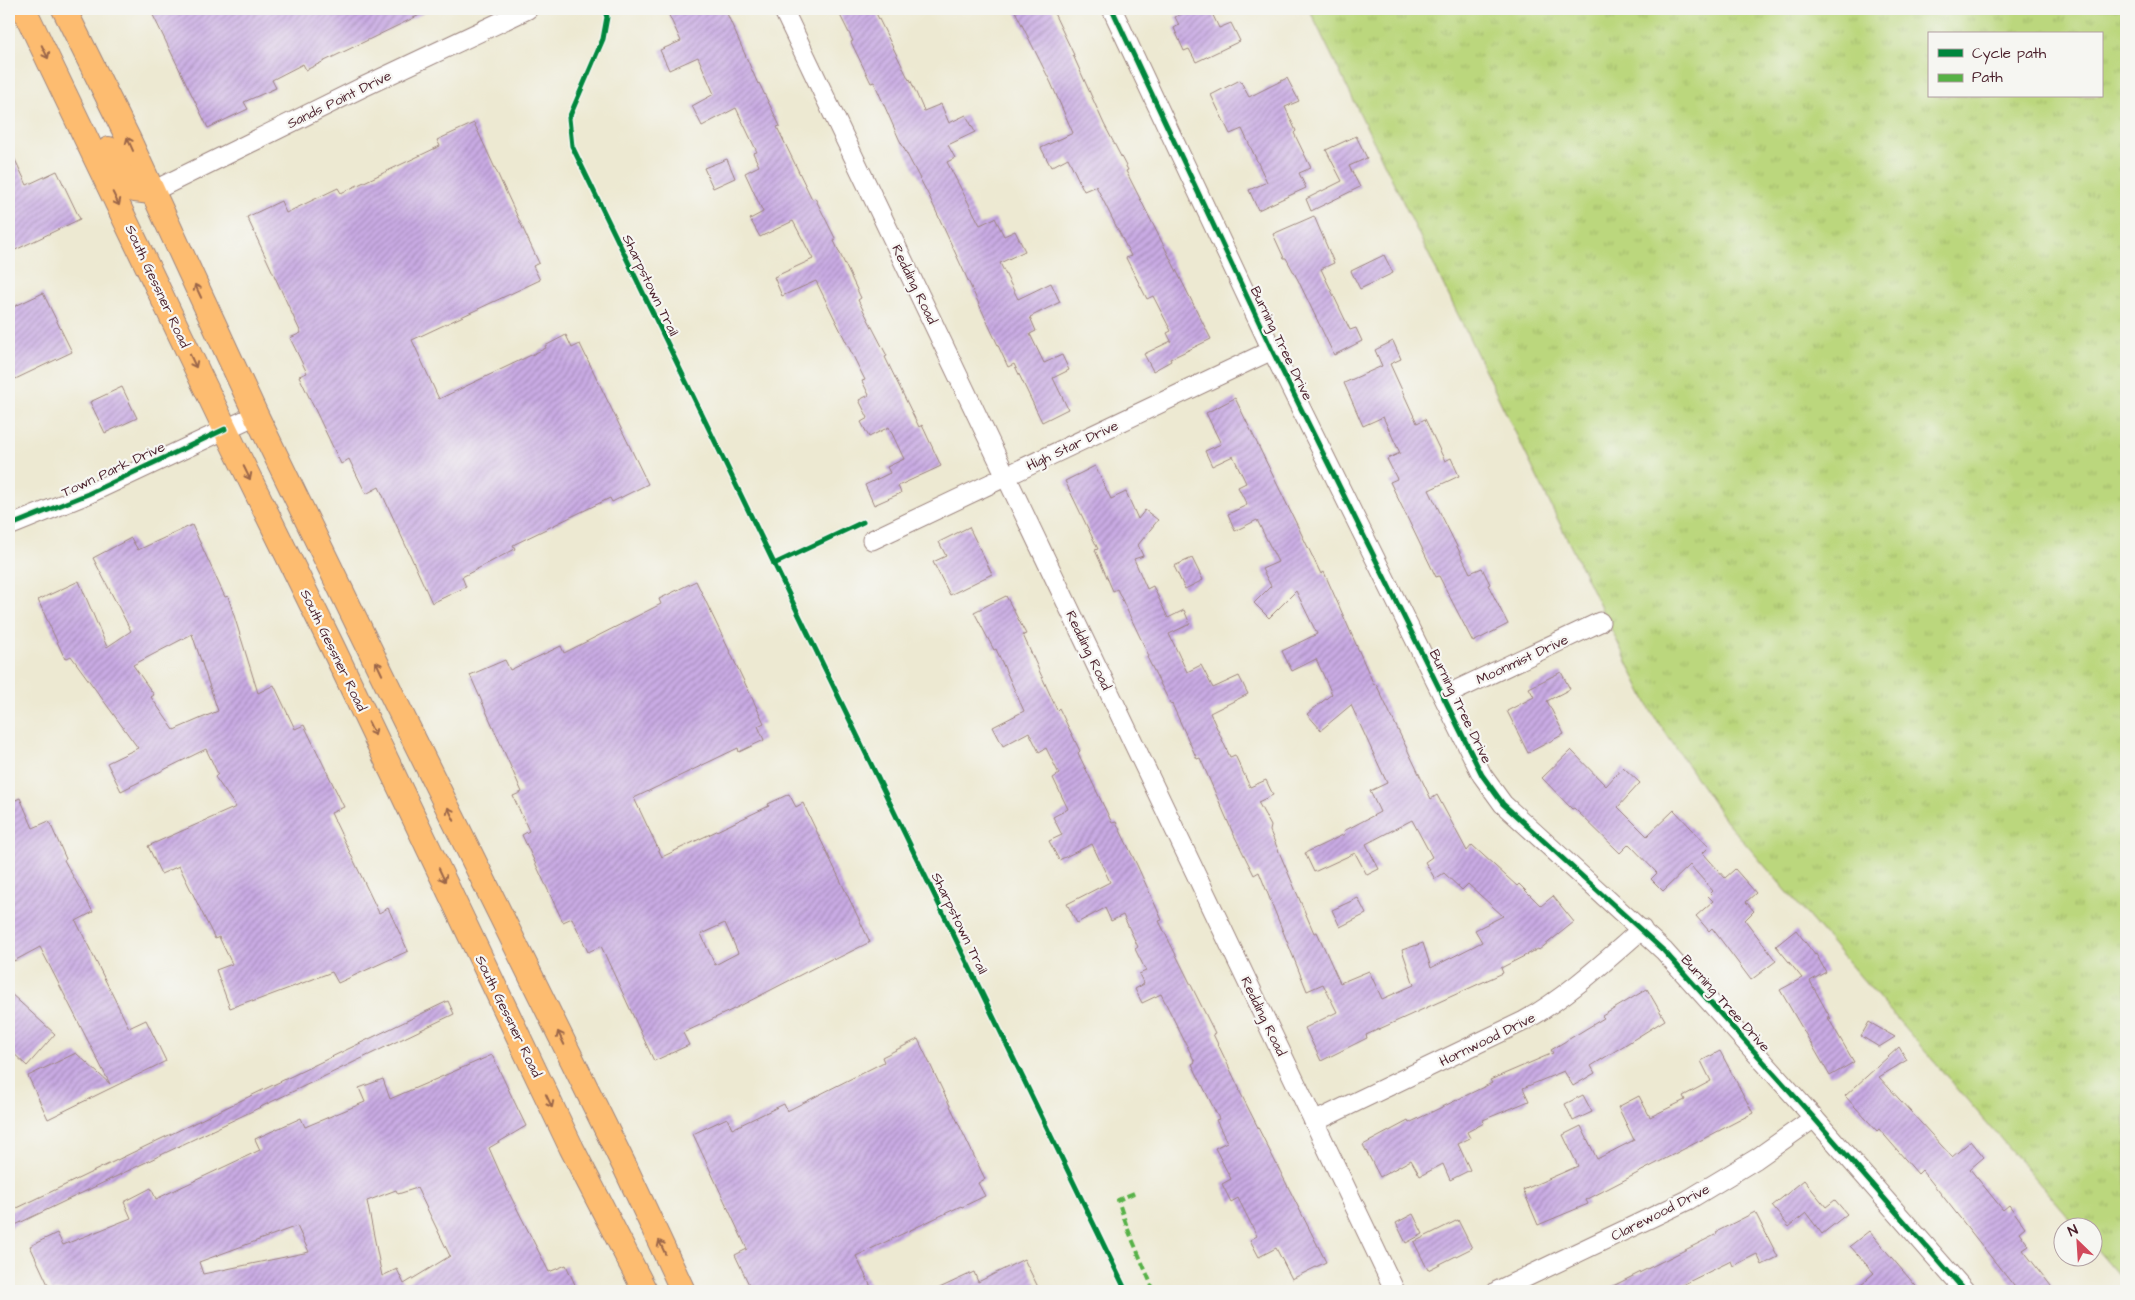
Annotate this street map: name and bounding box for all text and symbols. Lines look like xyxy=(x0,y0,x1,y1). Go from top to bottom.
legend xyxy=(1928,32,2102,98)
text: Cycle path xyxy=(1972,43,2047,65)
one-way arrow xyxy=(41,44,51,59)
street label: Sands Point Drive xyxy=(284,66,395,134)
text: Path xyxy=(1972,67,2003,88)
one-way arrow xyxy=(125,137,135,152)
one-way arrow xyxy=(111,191,121,206)
street label: South Gessner Road xyxy=(120,222,194,351)
street label: Sharpstown Trail xyxy=(617,231,683,340)
street label: Redding Road xyxy=(886,241,942,327)
street label: Burning Tree Drive xyxy=(1245,283,1318,404)
one-way arrow xyxy=(193,284,202,299)
one-way arrow xyxy=(189,353,199,368)
street label: High Star Drive xyxy=(1023,416,1122,476)
street label: Town Park Drive xyxy=(58,437,169,503)
one-way arrow xyxy=(243,465,252,480)
street label: South Gessner Road xyxy=(295,586,371,715)
street label: Redding Road xyxy=(1060,607,1116,693)
street label: Moonmist Drive xyxy=(1473,630,1572,690)
street label: Burning Tree Drive xyxy=(1424,646,1497,767)
one-way arrow xyxy=(374,661,383,676)
one-way arrow xyxy=(368,721,377,736)
one-way arrow xyxy=(445,807,455,822)
one-way arrow xyxy=(437,868,447,883)
street label: Sharpstown Trail xyxy=(926,869,992,978)
street label: Burning Tree Drive xyxy=(1676,951,1775,1057)
street label: South Gessner Road xyxy=(470,952,546,1081)
street label: Redding Road xyxy=(1235,973,1291,1059)
street label: Hornwood Drive xyxy=(1436,1008,1539,1072)
one-way arrow xyxy=(556,1031,565,1046)
one-way arrow xyxy=(545,1093,555,1108)
street label: Clarewood Drive xyxy=(1608,1179,1714,1246)
north arrow xyxy=(2052,1218,2102,1268)
text: N xyxy=(2065,1220,2081,1242)
one-way arrow xyxy=(657,1240,666,1255)

